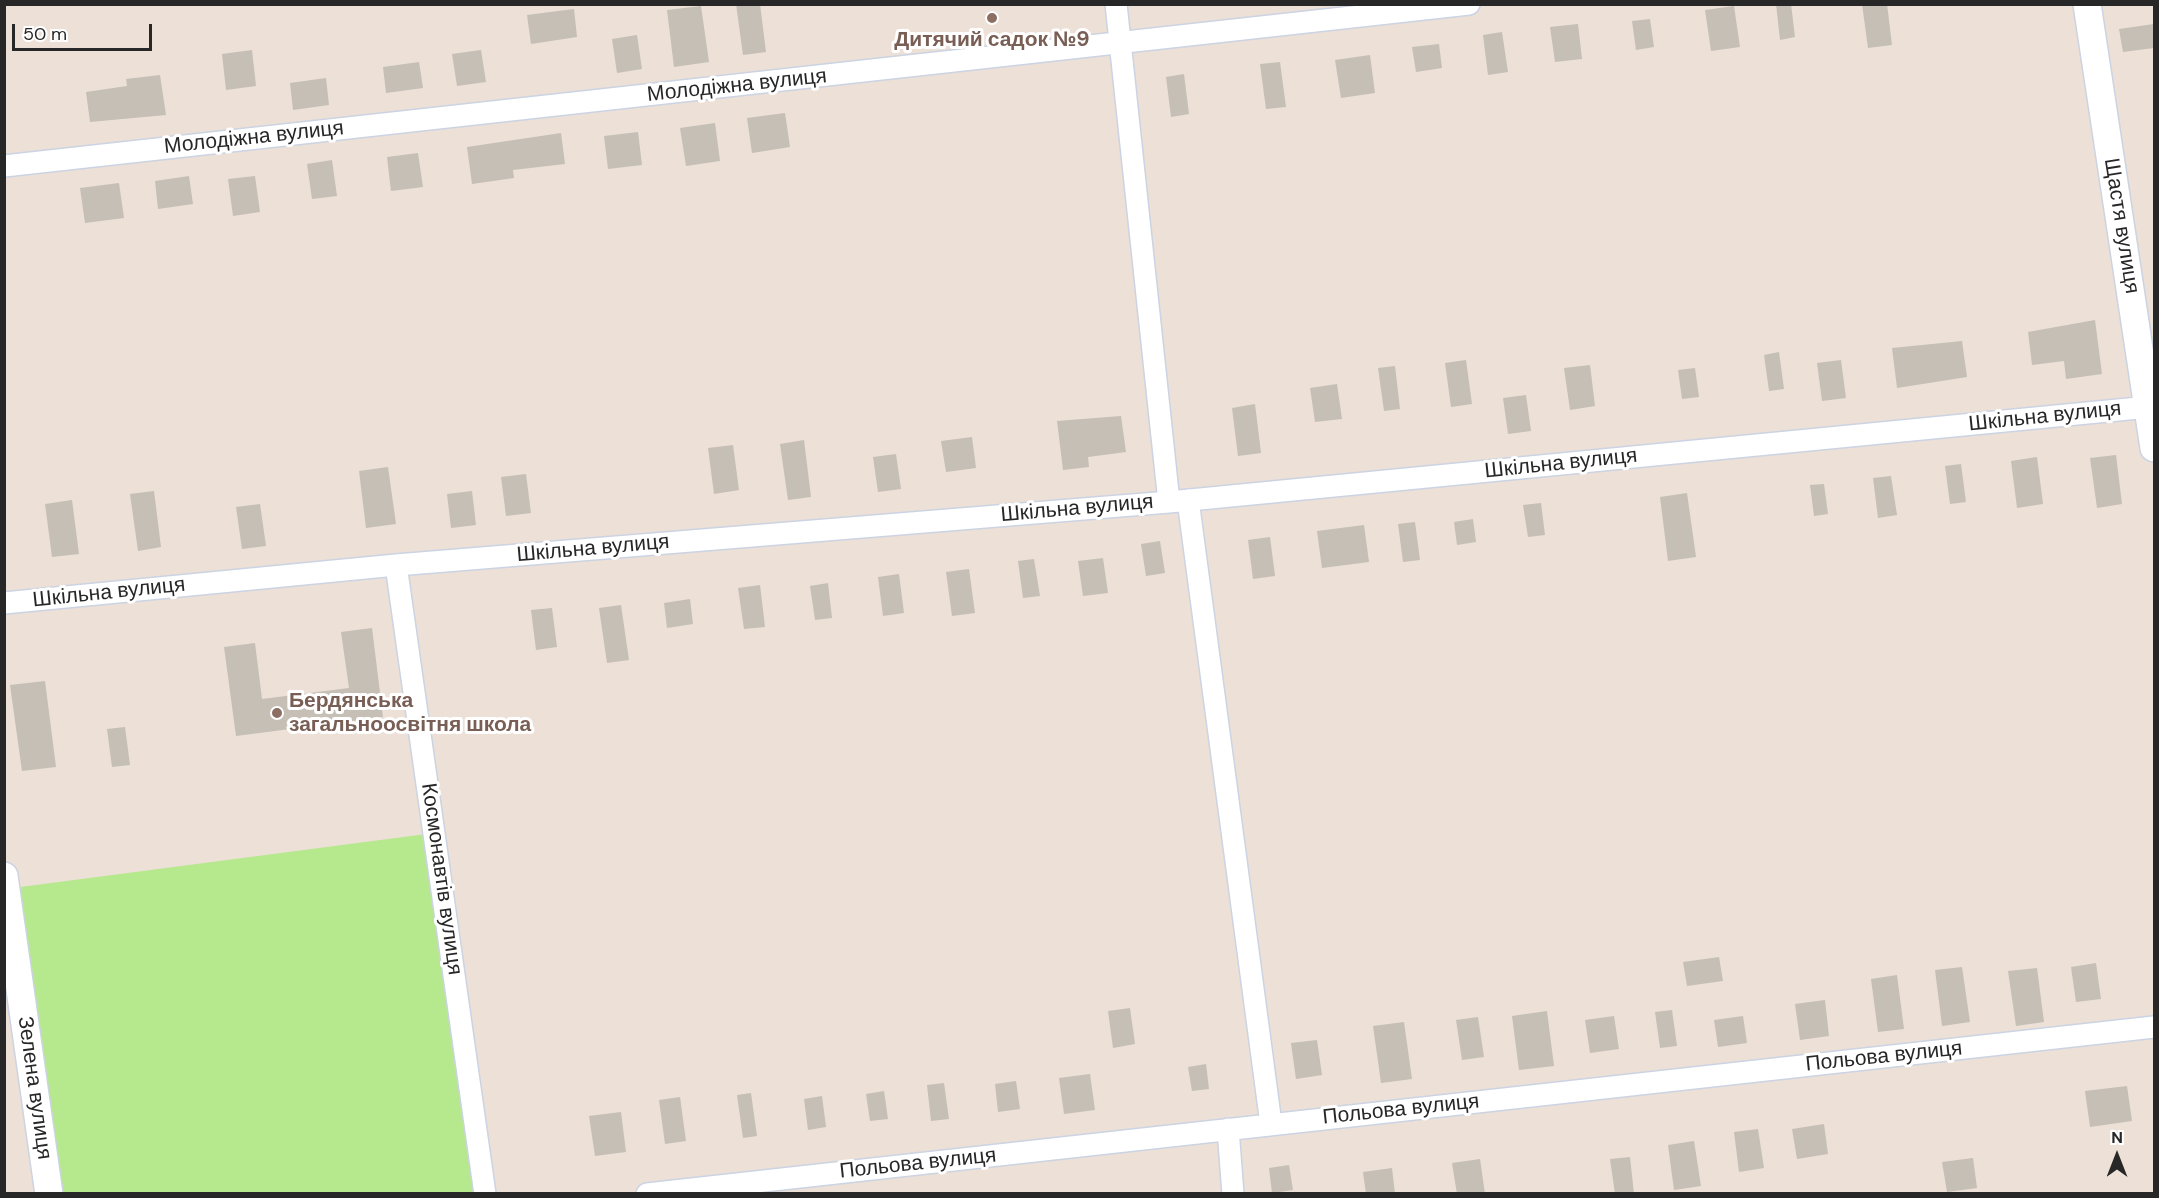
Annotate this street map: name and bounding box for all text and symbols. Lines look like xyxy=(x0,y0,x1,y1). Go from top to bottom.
marker: Дитячий садок №9 xyxy=(985,11,999,25)
scale bar xyxy=(15,12,154,50)
text: 50 m xyxy=(23,22,67,46)
place label: Дитячий садок №9 xyxy=(894,27,1090,53)
street label: Молодіжна вулиця xyxy=(646,64,828,108)
street label: Молодіжна вулиця xyxy=(163,116,345,160)
street label: Щастя вулиця xyxy=(2098,156,2144,296)
street label: Шкільна вулиця xyxy=(1967,396,2123,438)
street label: Шкільна вулиця xyxy=(1483,443,1639,485)
street label: Шкільна вулиця xyxy=(1000,490,1154,528)
street label: Шкільна вулиця xyxy=(516,530,670,568)
street label: Шкільна вулиця xyxy=(31,572,187,614)
place label: Бердянська загальноосвітня школа xyxy=(289,688,531,738)
marker: Бердянська загальноосвітня школа xyxy=(270,706,284,720)
street label: Космонавтів вулиця xyxy=(415,781,467,977)
street label: Зелена вулиця xyxy=(11,1015,57,1161)
street label: Польова вулиця xyxy=(1804,1036,1964,1078)
street label: Польова вулиця xyxy=(1321,1089,1481,1131)
north arrow xyxy=(2087,1126,2147,1186)
text: N xyxy=(2111,1127,2123,1148)
street label: Польова вулиця xyxy=(838,1143,998,1185)

